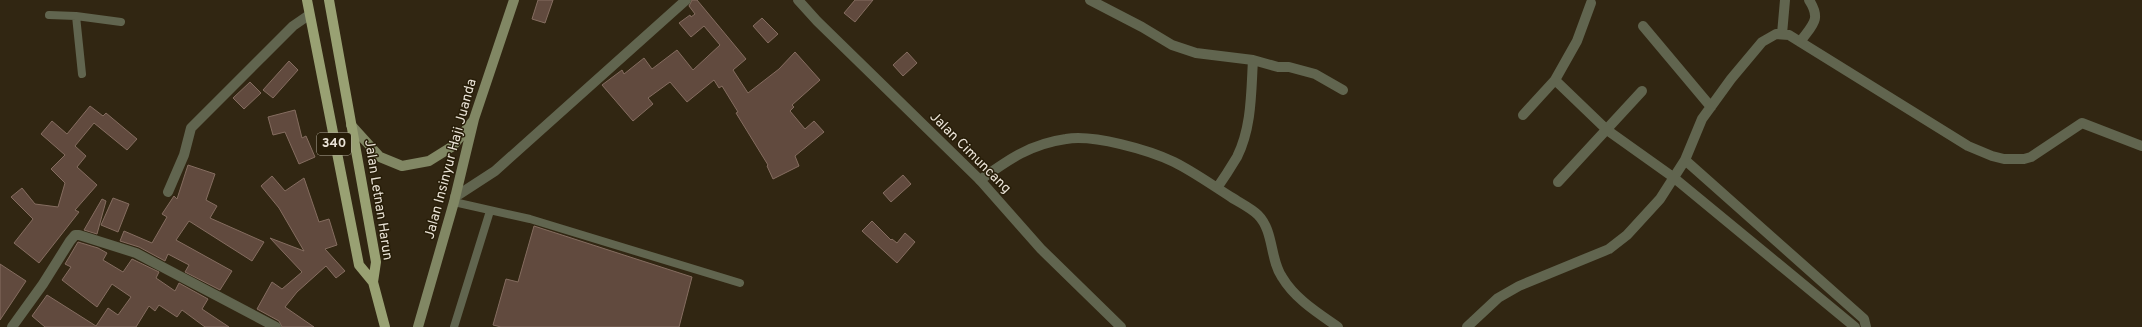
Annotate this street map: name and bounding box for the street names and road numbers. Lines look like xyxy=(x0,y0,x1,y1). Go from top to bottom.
street label: Jalan Insinyur Haji Juanda xyxy=(421,77,481,241)
street label: Jalan Cimuncang xyxy=(926,109,1014,197)
road number: 340 xyxy=(317,133,351,155)
street label: Jalan Letnan Harun xyxy=(360,138,396,262)

